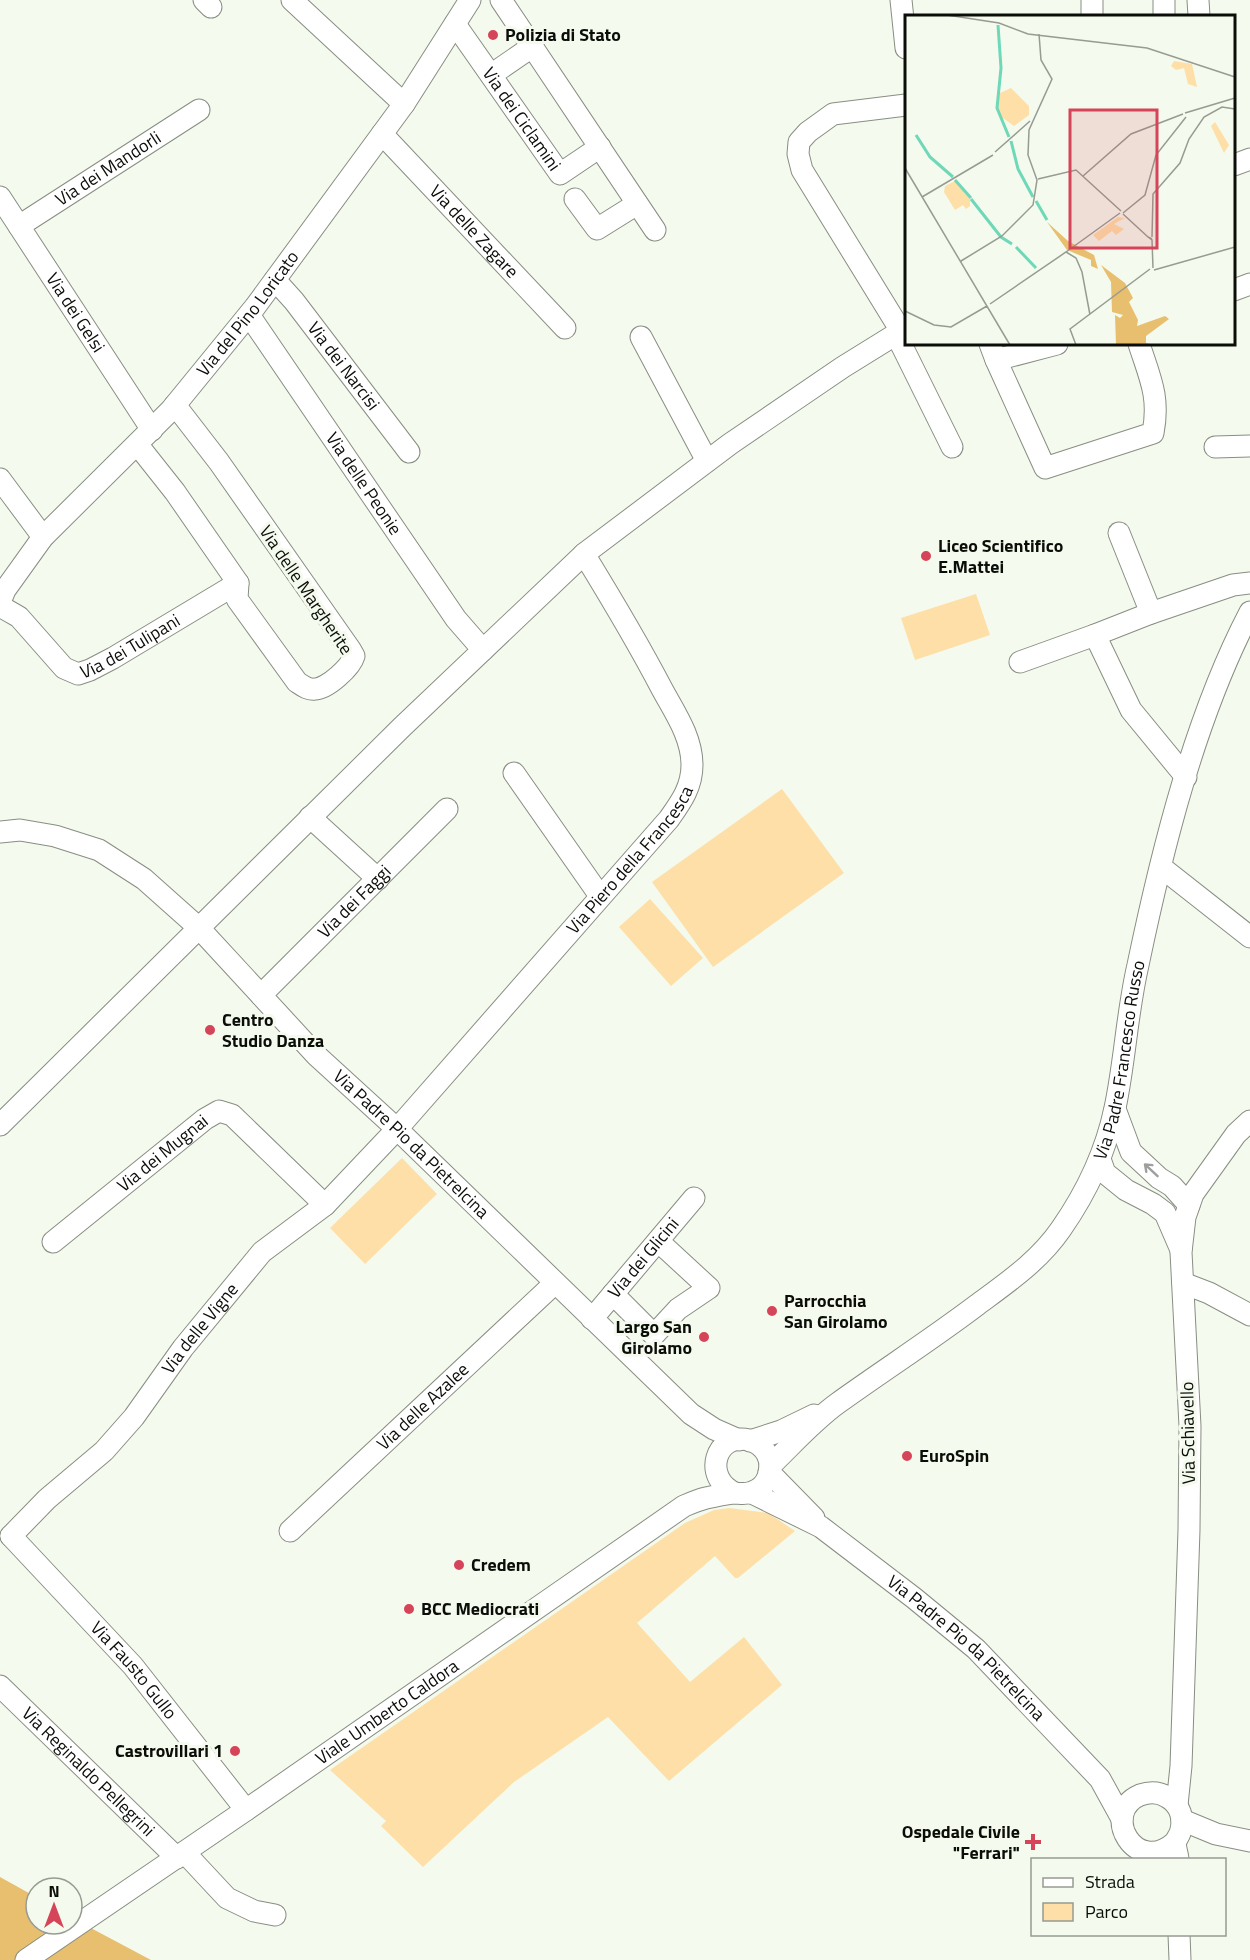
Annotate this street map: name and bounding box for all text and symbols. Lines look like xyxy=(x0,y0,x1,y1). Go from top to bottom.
inset map xyxy=(905,15,1235,345)
place label: Polizia di Stato xyxy=(505,21,621,48)
marker: Polizia di Stato xyxy=(486,28,500,42)
street label: Via dei Ciclamini xyxy=(476,61,568,176)
street label: Via dei Mandorli xyxy=(50,124,166,212)
street label: Via delle Zagare xyxy=(423,178,525,284)
street label: Via del Pino Loricato xyxy=(190,245,305,382)
street label: Via dei Gelsi xyxy=(40,267,112,358)
street label: Via dei Narcisi xyxy=(301,316,387,416)
street label: Via delle Peonie xyxy=(319,426,409,540)
street label: Via delle Margherite xyxy=(253,519,360,660)
place label: Liceo Scientifico E.Mattei xyxy=(938,532,1063,580)
marker: Liceo Scientifico E.Mattei xyxy=(919,549,933,563)
street label: Via dei Tulipani xyxy=(76,607,185,685)
street label: Via Piero della Francesca xyxy=(560,781,700,940)
street label: Via dei Faggi xyxy=(311,858,397,944)
street label: Via Padre Francesco Russo xyxy=(1086,957,1152,1164)
place label: Centro Studio Danza xyxy=(222,1006,324,1054)
marker: Centro Studio Danza xyxy=(203,1023,217,1037)
street label: Via Padre Pio da Pietrelcina xyxy=(327,1063,496,1224)
street label: Via dei Mugnai xyxy=(111,1108,214,1198)
one-way arrow xyxy=(1143,1163,1158,1177)
street label: Via dei Glicini xyxy=(601,1211,685,1304)
street label: Via delle Vigne xyxy=(155,1277,244,1379)
place label: Parrocchia San Girolamo xyxy=(784,1287,888,1335)
marker: Parrocchia San Girolamo xyxy=(765,1304,779,1318)
place label: Largo San Girolamo xyxy=(616,1313,692,1361)
marker: Largo San Girolamo xyxy=(697,1330,711,1344)
street label: Via delle Azalee xyxy=(370,1356,475,1456)
street label: Via Schiavello xyxy=(1173,1381,1202,1485)
place label: EuroSpin xyxy=(919,1442,989,1469)
marker: EuroSpin xyxy=(900,1449,914,1463)
place label: Credem xyxy=(471,1551,531,1578)
marker: Credem xyxy=(452,1558,466,1572)
street label: Via Padre Pio da Pietrelcina xyxy=(881,1568,1052,1727)
place label: BCC Mediocrati xyxy=(421,1595,539,1622)
marker: BCC Mediocrati xyxy=(402,1602,416,1616)
street label: Via Fausto Gullo xyxy=(84,1615,184,1725)
street label: Viale Umberto Caldora xyxy=(310,1652,464,1771)
street label: Via Reginaldo Pellegrini xyxy=(16,1700,161,1843)
place label: Castrovillari 1 xyxy=(115,1737,223,1764)
marker: Castrovillari 1 xyxy=(228,1744,242,1758)
place label: Ospedale Civile "Ferrari" xyxy=(902,1818,1020,1866)
marker: Ospedale Civile "Ferrari" xyxy=(1024,1833,1042,1851)
legend xyxy=(1031,1858,1226,1936)
text: Strada xyxy=(1085,1868,1135,1895)
north arrow xyxy=(24,1876,84,1936)
text: N xyxy=(48,1879,60,1903)
text: Parco xyxy=(1085,1898,1128,1925)

